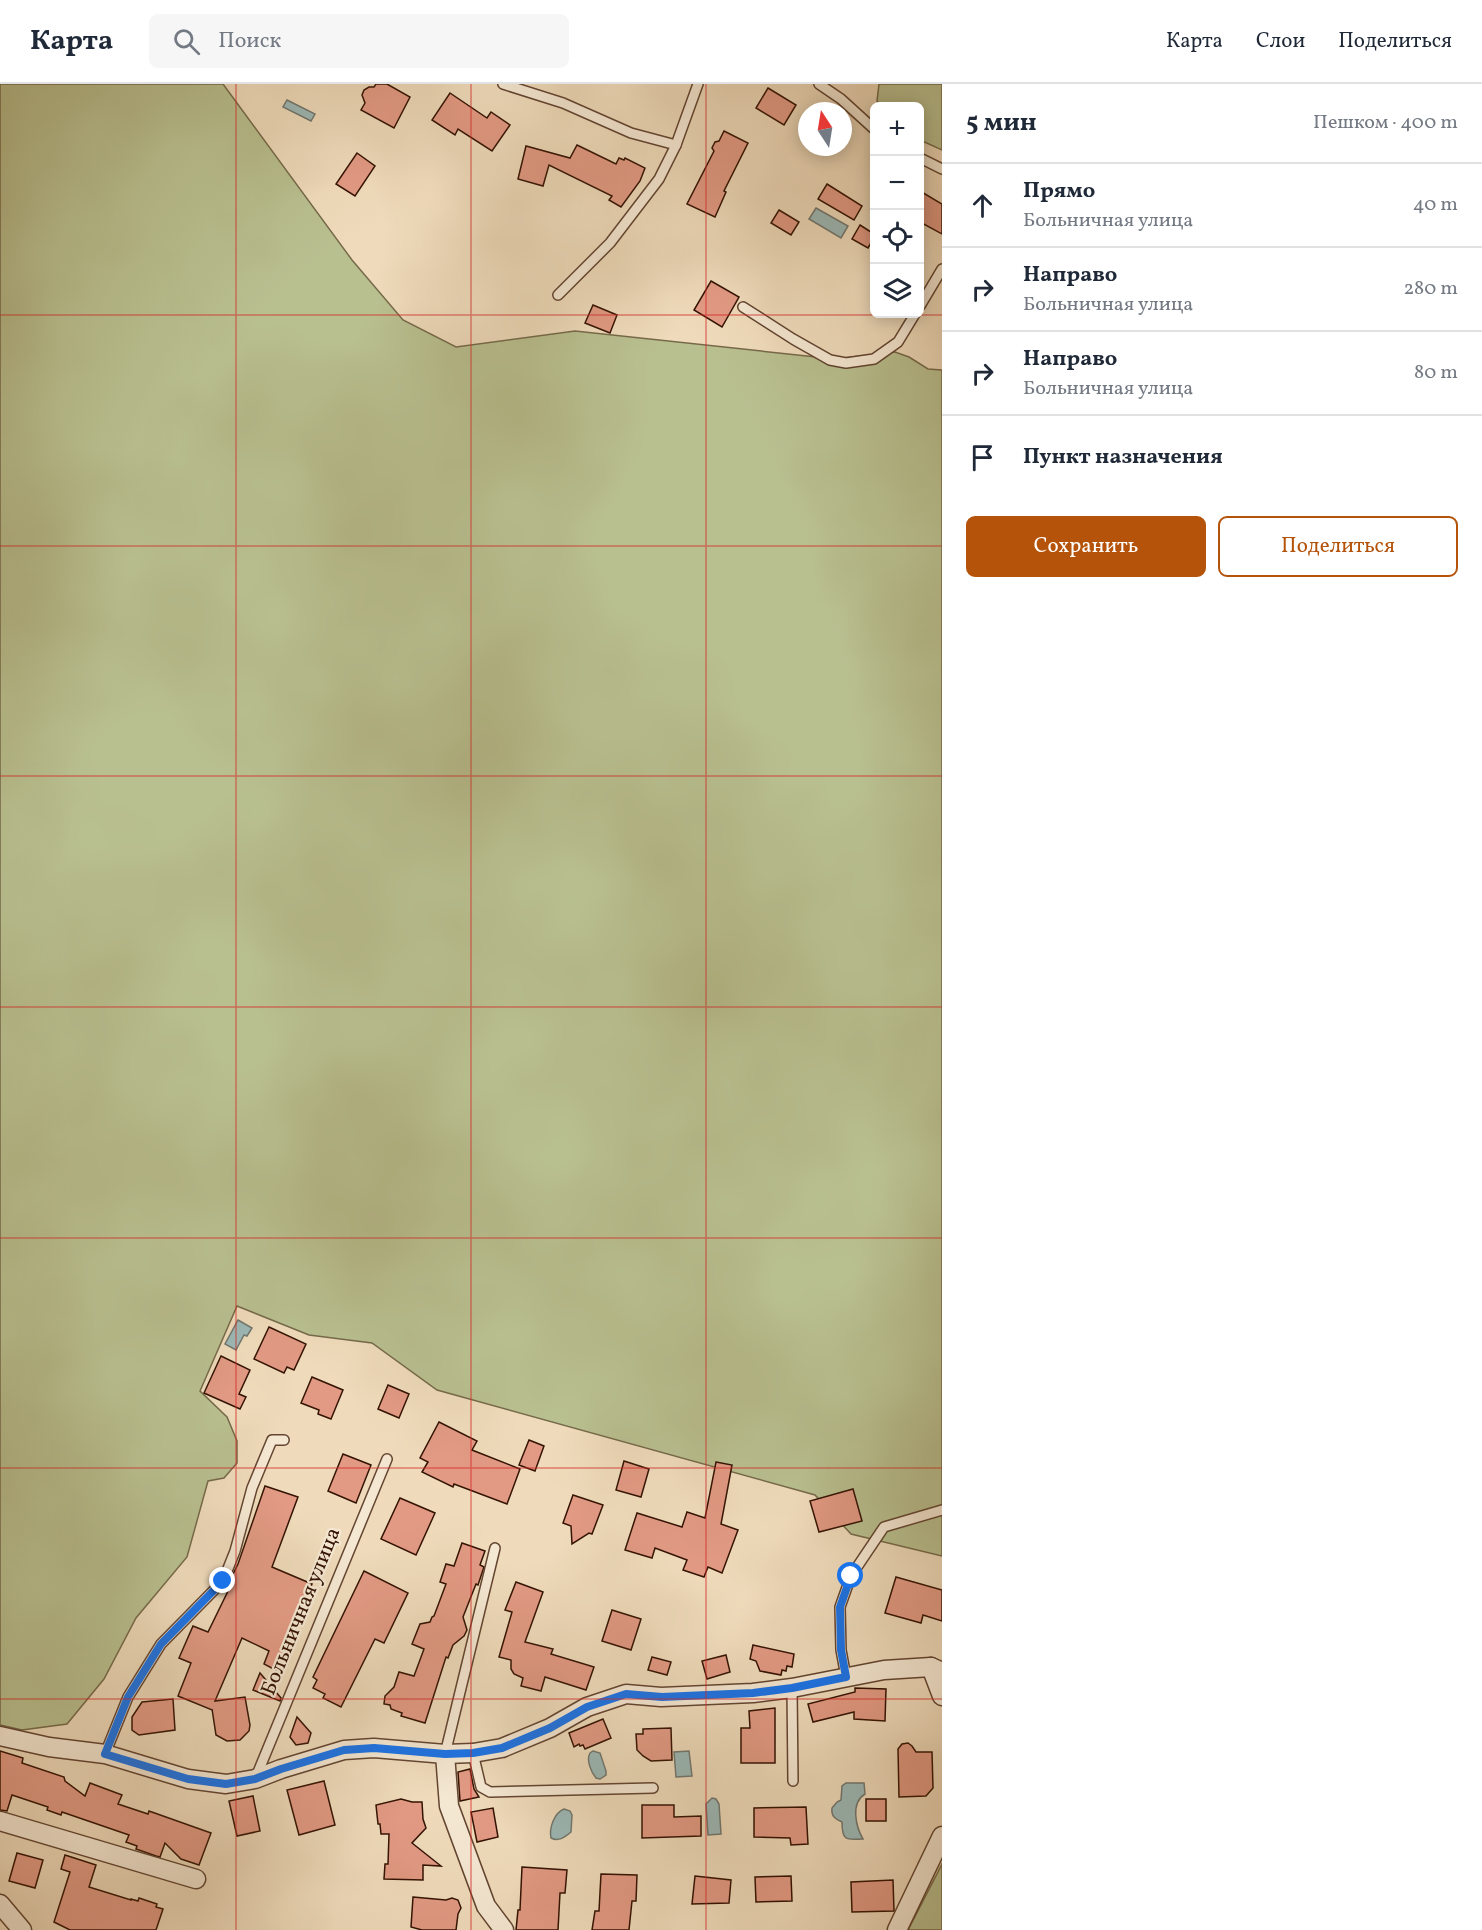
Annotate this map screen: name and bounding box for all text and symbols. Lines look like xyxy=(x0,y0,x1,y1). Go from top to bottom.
search box xyxy=(149,14,569,68)
text: Карта xyxy=(30,22,113,61)
icon: search xyxy=(170,25,203,58)
text: Поиск xyxy=(218,26,281,57)
text: Карта xyxy=(1166,27,1223,56)
text: Слои xyxy=(1256,27,1305,56)
text: Поделиться xyxy=(1338,27,1452,56)
north arrow xyxy=(798,102,852,156)
map controls xyxy=(870,102,924,318)
button: + xyxy=(870,102,924,156)
text: 5 мин xyxy=(966,105,1037,141)
text: Пешком · 400 m xyxy=(1313,109,1458,137)
button: − xyxy=(870,156,924,210)
text: Прямо xyxy=(1023,176,1095,207)
icon: ahead xyxy=(966,189,999,222)
text: 40 m xyxy=(1413,191,1458,219)
text: Больничная улица xyxy=(1023,207,1193,235)
button: locate xyxy=(870,210,924,264)
text: Направо xyxy=(1023,260,1117,291)
button: layers xyxy=(870,264,924,318)
icon: right xyxy=(966,273,999,306)
text: 280 m xyxy=(1403,275,1458,303)
text: Больничная улица xyxy=(1023,291,1193,319)
text: Направо xyxy=(1023,344,1117,375)
icon: right xyxy=(966,357,999,390)
text: 80 m xyxy=(1414,359,1458,387)
text: Больничная улица xyxy=(1023,375,1193,403)
icon: arrive xyxy=(966,441,999,474)
text: Пункт назначения xyxy=(1023,442,1223,473)
button: Сохранить xyxy=(966,516,1206,577)
button: Поделиться xyxy=(1218,516,1458,577)
street label: Больничная улица xyxy=(254,1523,348,1700)
route start xyxy=(837,1562,863,1588)
route end xyxy=(209,1567,235,1593)

